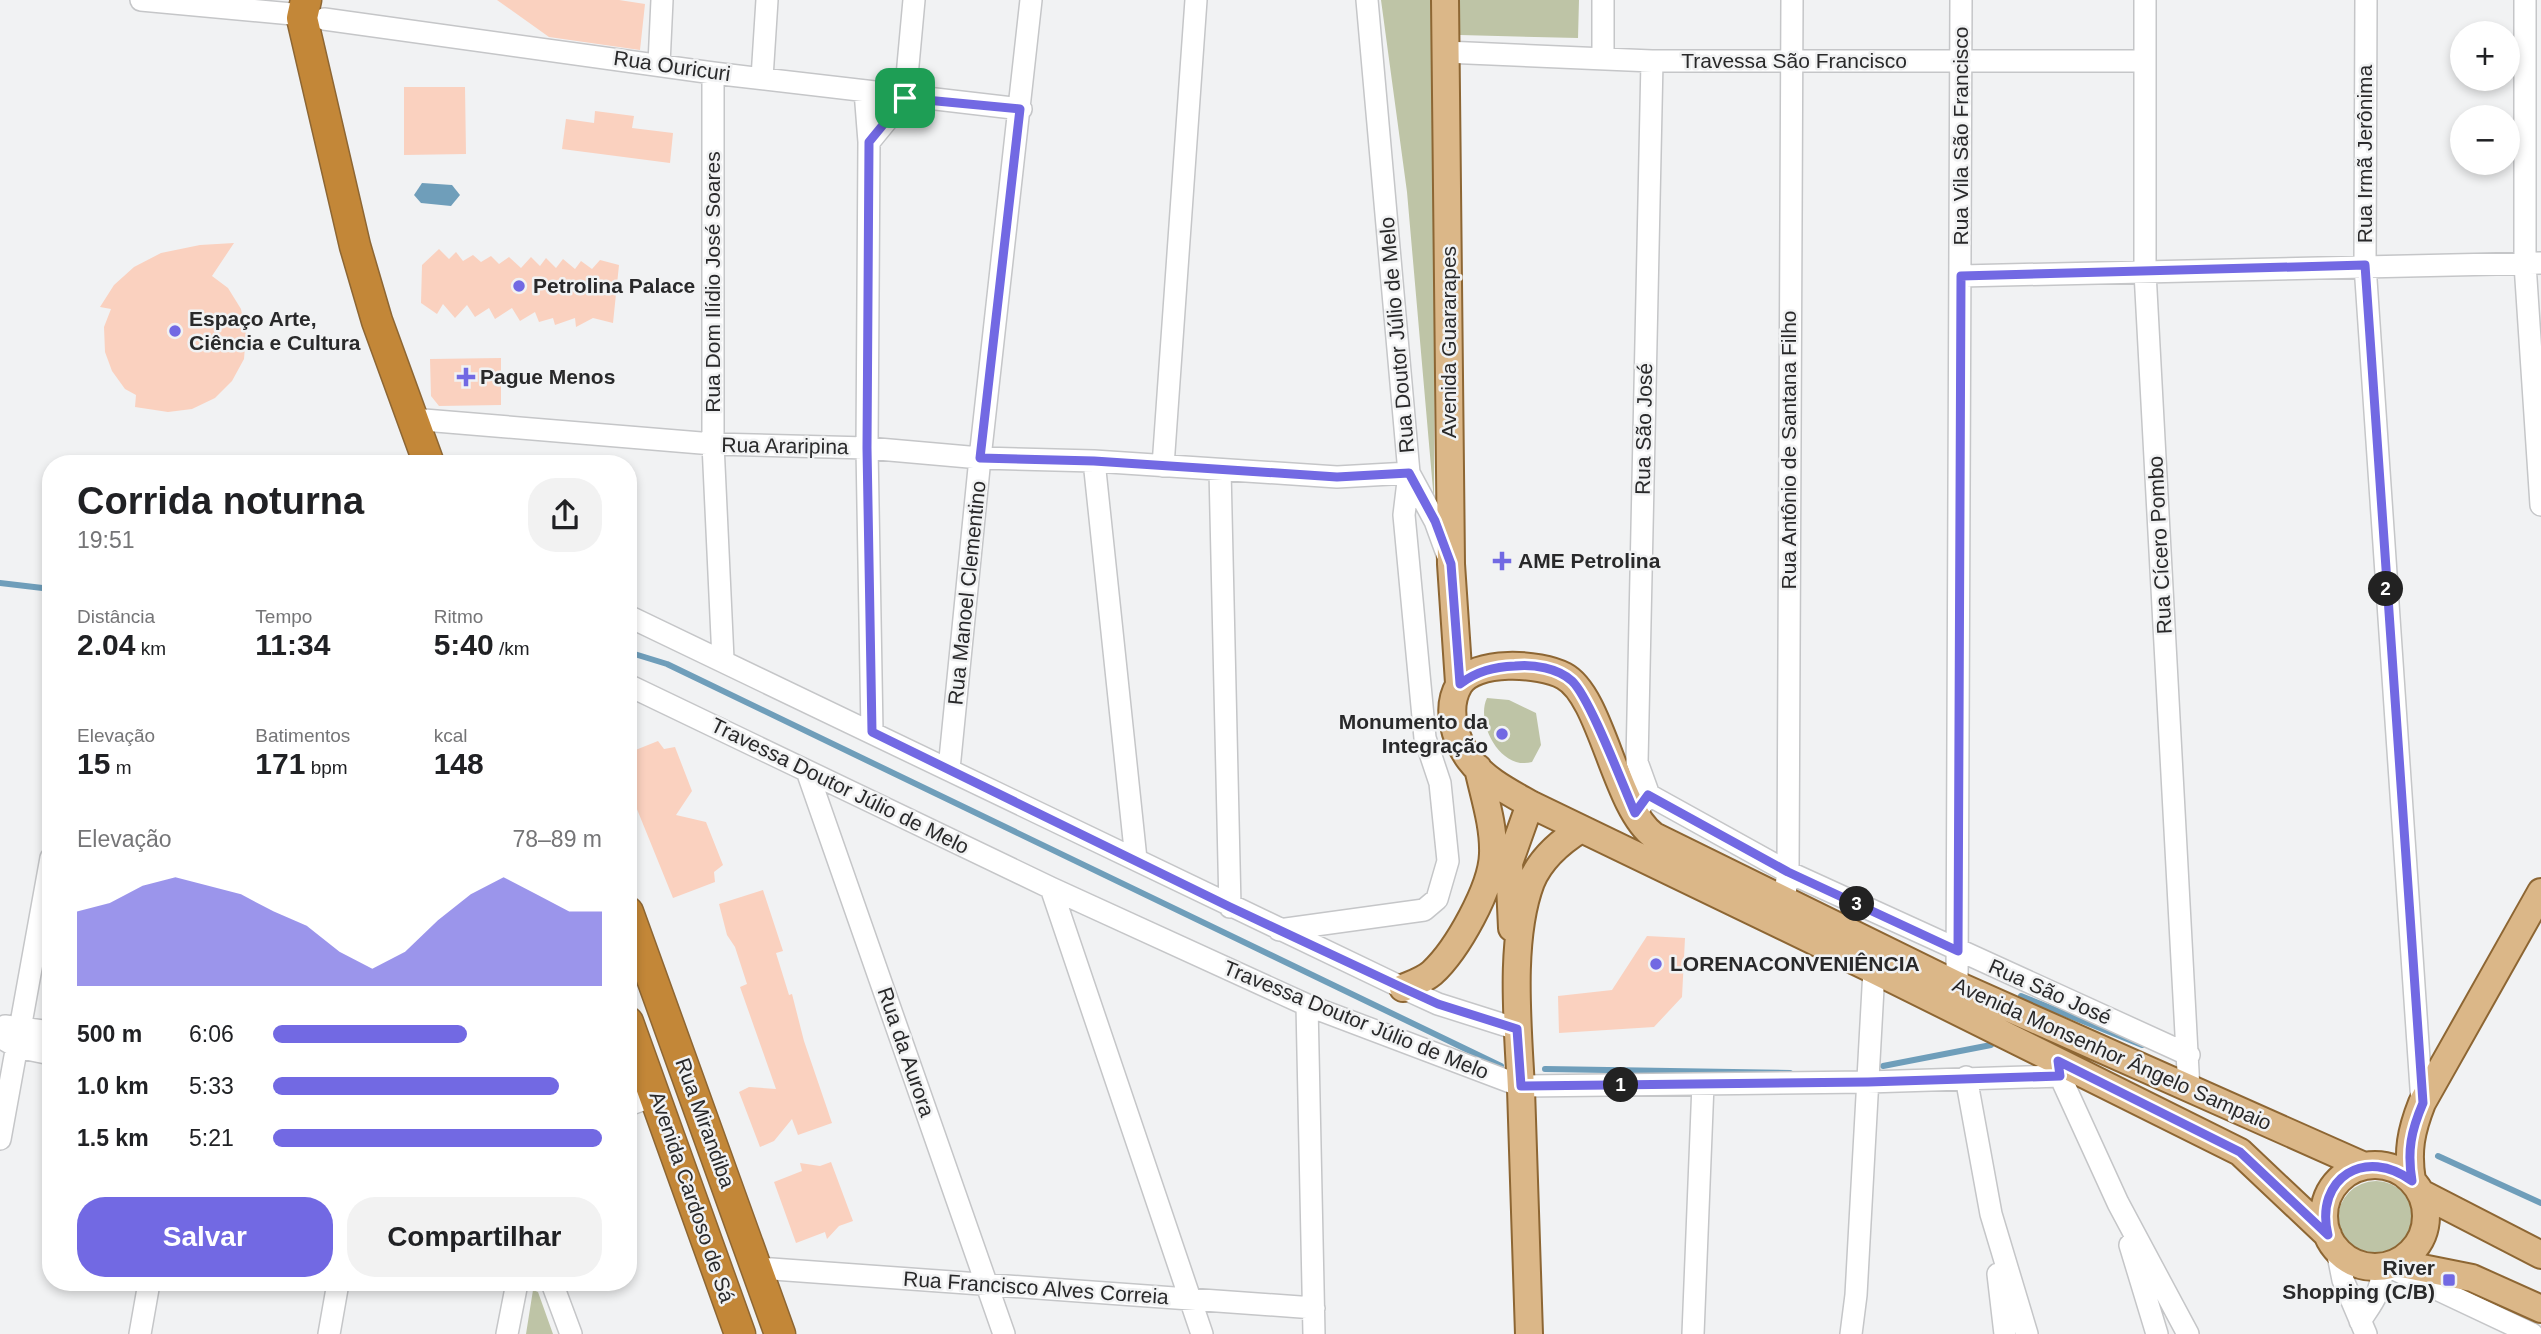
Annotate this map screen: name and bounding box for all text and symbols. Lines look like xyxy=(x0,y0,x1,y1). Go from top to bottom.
map controls xyxy=(2450,21,2520,175)
button: + xyxy=(2450,21,2520,91)
street label: Rua Vila São Francisco xyxy=(1949,26,1972,246)
street label: Rua Ouricuri xyxy=(612,46,732,85)
street label: Travessa São Francisco xyxy=(1681,49,1907,72)
street label: Rua Irmã Jerônima xyxy=(2353,64,2376,243)
pin xyxy=(875,68,935,128)
icon: arrive xyxy=(886,79,924,117)
button: − xyxy=(2450,105,2520,175)
street label: Rua Dom Ilídio José Soares xyxy=(701,151,724,413)
street label: Rua Doutor Júlio de Melo xyxy=(1375,216,1418,454)
street label: Avenida Guararapes xyxy=(1437,246,1460,438)
place label: Petrolina Palace xyxy=(533,274,695,297)
marker: Petrolina Palace xyxy=(511,278,527,294)
place label: Espaço Arte, Ciência e Cultura xyxy=(189,307,361,354)
street label: Rua Antônio de Santana Filho xyxy=(1777,310,1800,590)
marker: Espaço Arte, Ciência e Cultura xyxy=(167,323,183,339)
street label: Rua São José xyxy=(1631,363,1656,495)
place label: Pague Menos xyxy=(480,365,615,388)
marker: Pague Menos xyxy=(458,369,474,385)
street label: Rua Araripina xyxy=(721,433,849,458)
street label: Rua Cícero Pombo xyxy=(2143,455,2176,635)
button: share xyxy=(528,478,602,552)
text: Corrida noturna xyxy=(77,480,364,522)
street label: Rua Manoel Clementino xyxy=(943,480,990,706)
text: 19:51 xyxy=(77,527,135,553)
place label: AME Petrolina xyxy=(1518,549,1661,572)
marker: AME Petrolina xyxy=(1492,551,1512,571)
pin: 2 xyxy=(2368,572,2404,606)
text: 2 xyxy=(2380,578,2391,599)
text: Distância xyxy=(77,606,155,627)
text: Tempo xyxy=(255,606,312,627)
text: Ritmo xyxy=(434,606,483,627)
text: 2.04 xyxy=(77,628,135,661)
text: 11:34 xyxy=(255,628,330,661)
text: 5:40 xyxy=(434,628,494,661)
text: km xyxy=(135,638,166,659)
text: /km xyxy=(494,638,530,659)
place label: Monumento da Integração xyxy=(1339,710,1488,757)
street label: Travessa Doutor Júlio de Melo xyxy=(708,713,973,858)
text: Elevação xyxy=(77,725,155,746)
text: Batimentos xyxy=(255,725,350,746)
text: kcal xyxy=(434,725,467,746)
marker: Monumento da Integração xyxy=(1494,726,1510,742)
text: 15 xyxy=(77,747,110,780)
text: 171 xyxy=(255,747,305,780)
text: 148 xyxy=(434,747,484,780)
text: m xyxy=(110,757,131,778)
text: bpm xyxy=(305,757,348,778)
text: Elevação xyxy=(77,826,172,852)
text: 78–89 m xyxy=(512,826,602,852)
pin: 3 xyxy=(1840,886,1874,922)
text: 3 xyxy=(1851,893,1862,914)
place label: LORENACONVENIÊNCIA xyxy=(1670,952,1920,975)
street label: Rua São José xyxy=(1985,954,2115,1029)
street label: Travessa Doutor Júlio de Melo xyxy=(1220,956,1492,1083)
marker: LORENACONVENIÊNCIA xyxy=(1648,956,1664,972)
street label: Avenida Monsenhor Ângelo Sampaio xyxy=(1949,973,2275,1134)
street label: Rua da Aurora xyxy=(874,984,939,1120)
text: 500 m xyxy=(77,1021,142,1047)
text: 6:06 xyxy=(189,1021,234,1047)
street label: Rua Mirandiba xyxy=(671,1055,740,1191)
pin: 1 xyxy=(1604,1068,1638,1102)
text: 1.0 km xyxy=(77,1073,149,1099)
text: 5:33 xyxy=(189,1073,234,1099)
text: 1 xyxy=(1615,1074,1626,1095)
street label: Avenida Cardoso de Sá xyxy=(646,1088,739,1306)
text: 1.5 km xyxy=(77,1125,149,1151)
text: 5:21 xyxy=(189,1125,234,1151)
button: Salvar xyxy=(77,1197,333,1277)
button: Compartilhar xyxy=(347,1197,602,1277)
place label: River Shopping (C/B) xyxy=(2282,1256,2435,1303)
street label: Rua Francisco Alves Correia xyxy=(903,1267,1170,1308)
marker: River Shopping (C/B) xyxy=(2441,1272,2457,1288)

